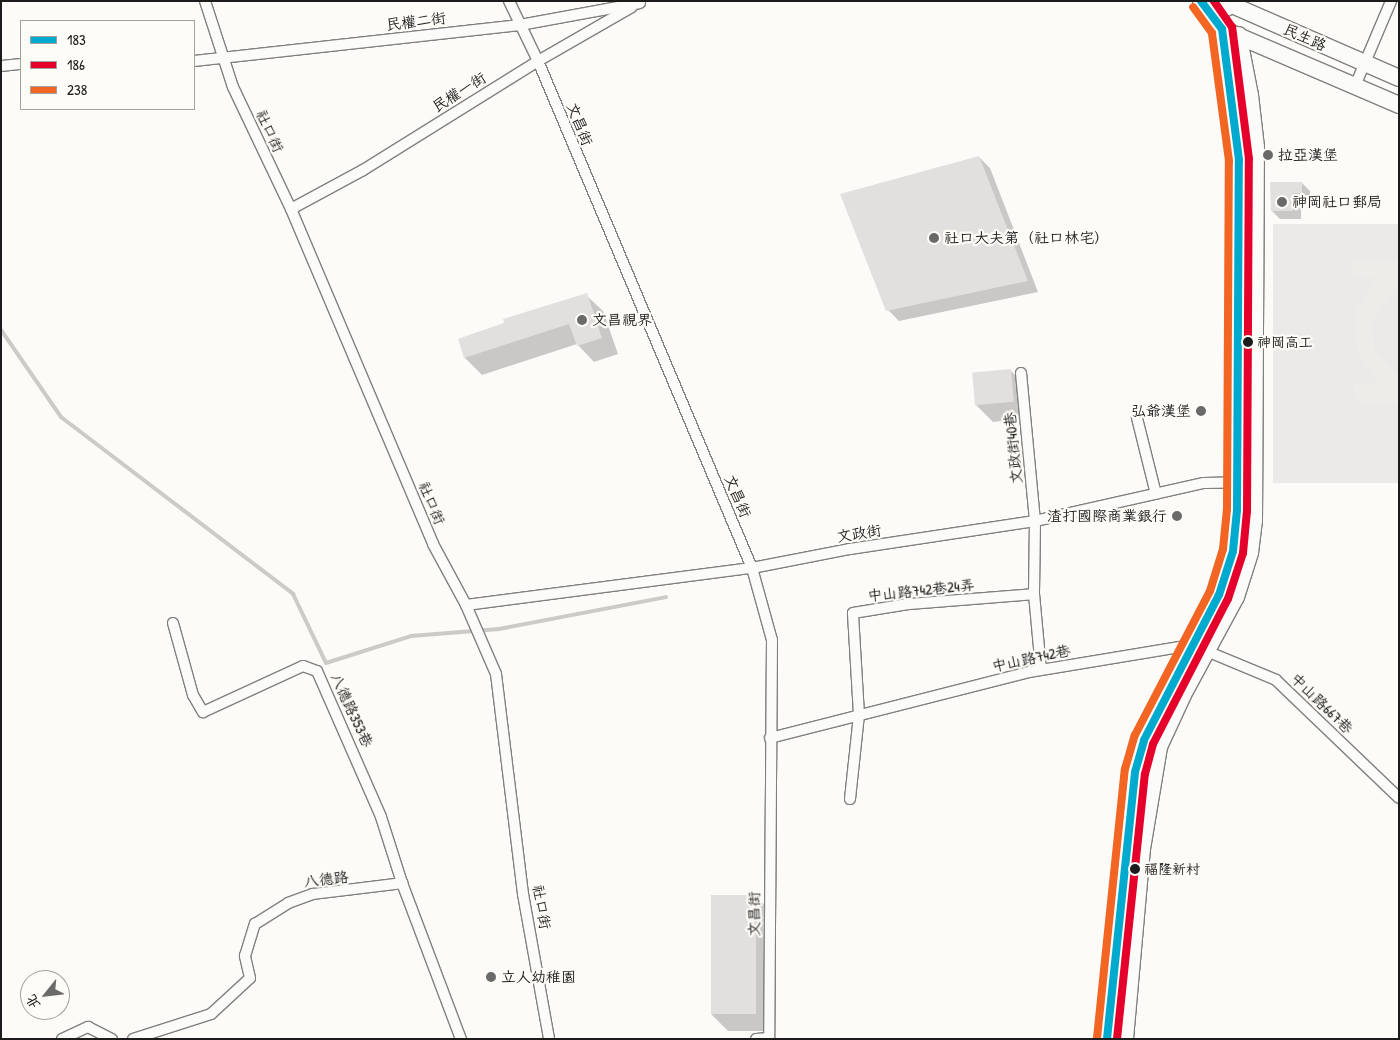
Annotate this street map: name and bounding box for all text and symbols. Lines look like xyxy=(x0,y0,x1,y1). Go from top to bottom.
street label: 民權二街 xyxy=(385,8,447,34)
legend xyxy=(20,20,195,110)
street label: 民生路 xyxy=(1281,20,1329,54)
text: 183 xyxy=(67,29,86,50)
text: 186 xyxy=(67,54,85,75)
street label: 民權一街 xyxy=(429,68,489,116)
text: 238 xyxy=(67,79,87,100)
street label: 文昌街 xyxy=(563,100,597,148)
street label: 社口街 xyxy=(252,107,288,155)
place label: 拉亞漢堡 xyxy=(1278,146,1338,164)
marker: 拉亞漢堡 xyxy=(1262,149,1274,161)
place label: 神岡社口郵局 xyxy=(1292,193,1382,211)
marker: 神岡社口郵局 xyxy=(1276,196,1288,208)
place label: 社口大夫第（社口林宅） xyxy=(944,229,1109,247)
marker: 社口大夫第（社口林宅） xyxy=(928,232,940,244)
place label: 文昌視界 xyxy=(592,311,652,329)
marker: 文昌視界 xyxy=(576,314,588,326)
place label: 神岡高工 xyxy=(1257,334,1313,350)
marker: 神岡高工 xyxy=(1243,337,1253,347)
place label: 弘爺漢堡 xyxy=(1131,402,1191,420)
marker: 弘爺漢堡 xyxy=(1195,405,1207,417)
street label: 文政街40巷 xyxy=(1000,411,1026,485)
street label: 文昌街 xyxy=(721,472,755,520)
street label: 社口街 xyxy=(415,479,449,527)
place label: 渣打國際商業銀行 xyxy=(1047,507,1167,525)
marker: 渣打國際商業銀行 xyxy=(1171,510,1183,522)
street label: 文政街 xyxy=(835,521,883,545)
street label: 中山路742巷24弄 xyxy=(866,575,976,605)
street label: 中山路742巷 xyxy=(990,641,1072,675)
street label: 中山路667巷 xyxy=(1287,669,1357,737)
street label: 八德路353巷 xyxy=(327,670,377,750)
place label: 福隆新村 xyxy=(1144,861,1200,877)
marker: 福隆新村 xyxy=(1130,864,1140,874)
street label: 八德路 xyxy=(303,867,349,891)
street label: 社口街 xyxy=(529,883,555,931)
street label: 文昌街 xyxy=(745,892,763,936)
place label: 立人幼稚園 xyxy=(501,968,576,986)
north arrow xyxy=(20,970,70,1020)
marker: 立人幼稚園 xyxy=(485,971,497,983)
text: 北 xyxy=(21,991,44,1013)

